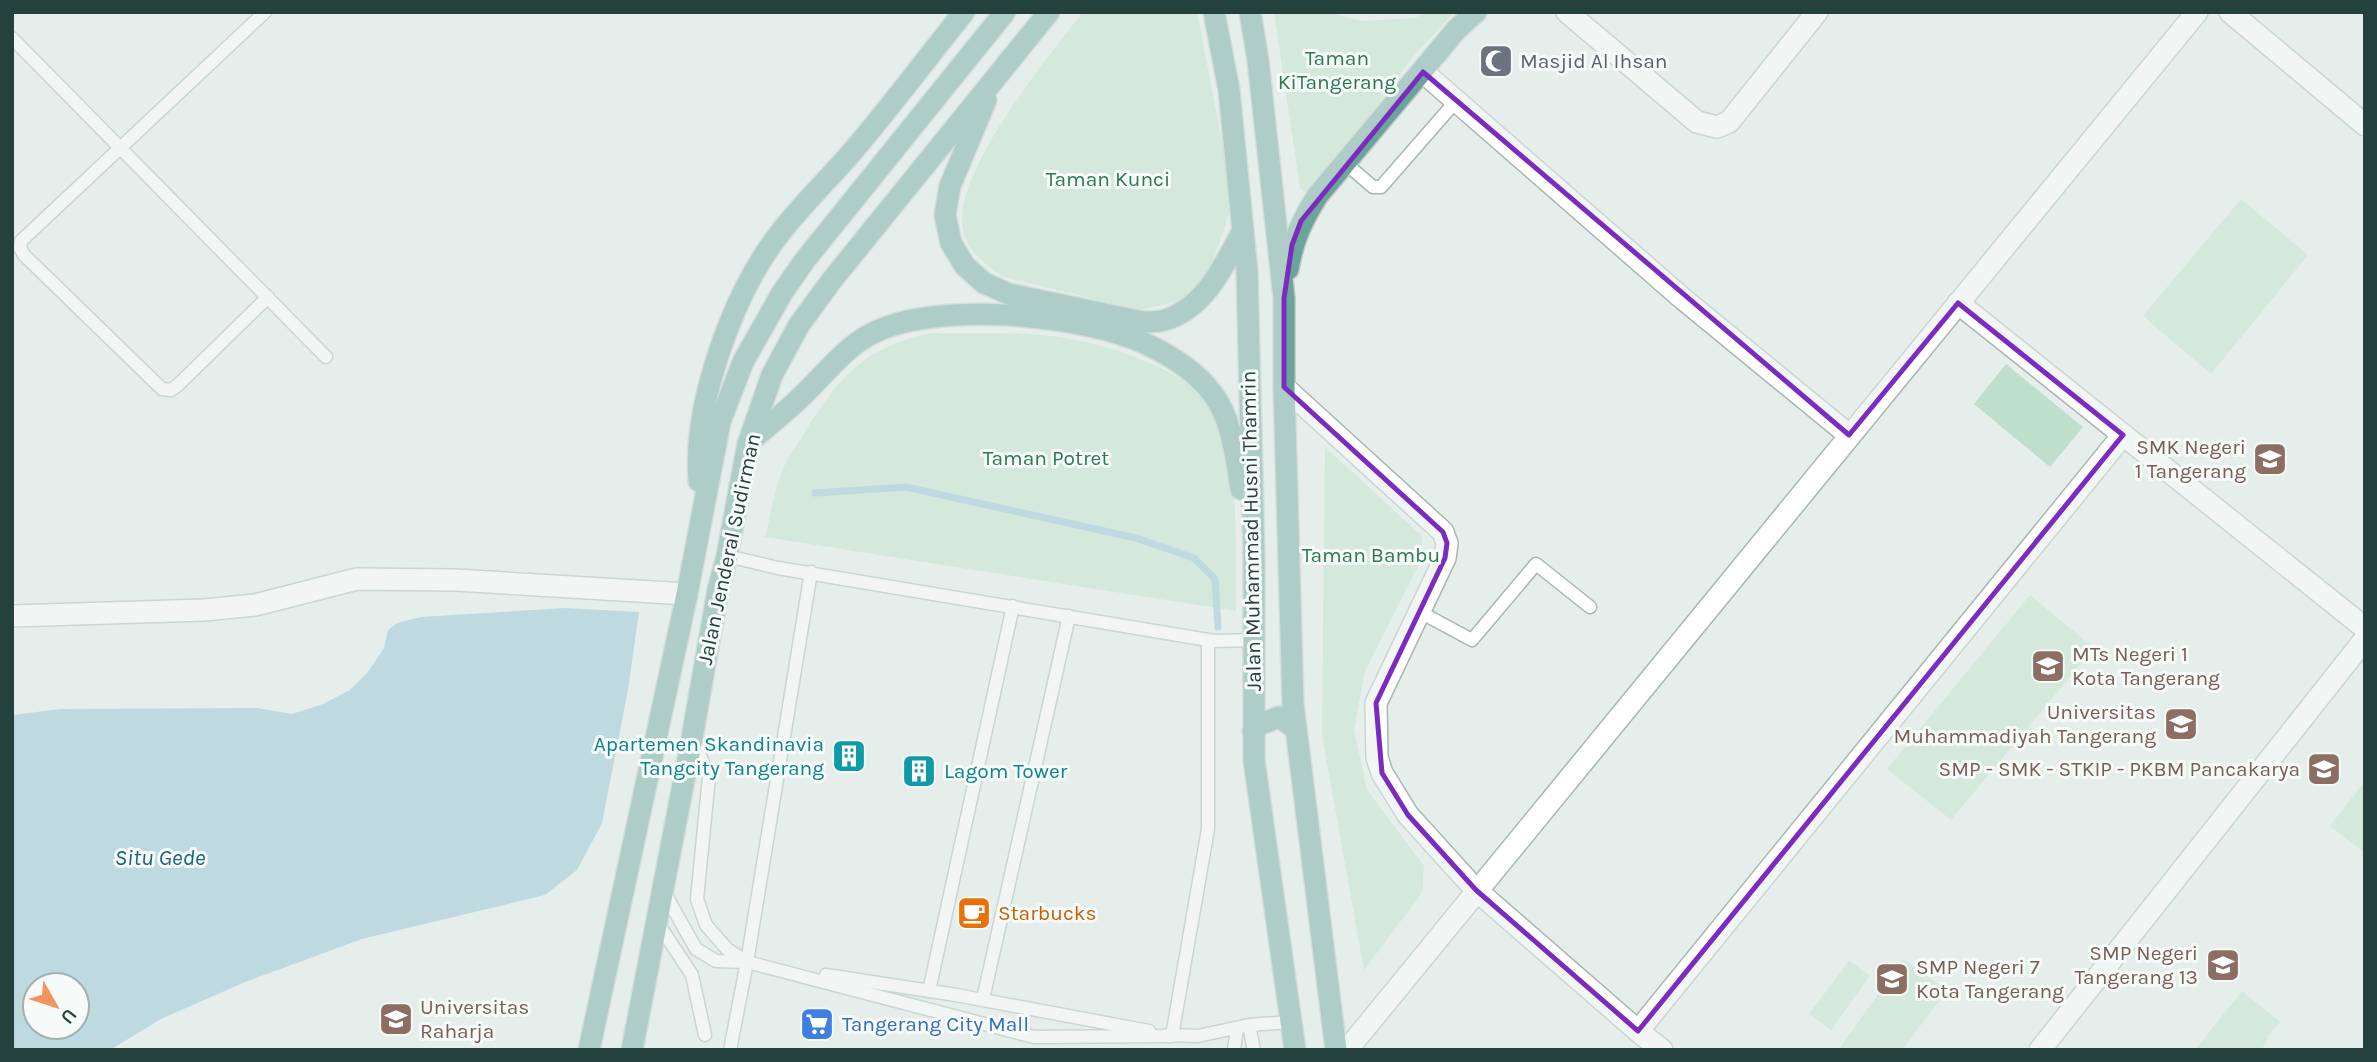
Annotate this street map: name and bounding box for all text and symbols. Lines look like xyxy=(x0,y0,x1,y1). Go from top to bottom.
mosque icon: Masjid Al Ihsan xyxy=(1477,42,1515,80)
park label: Taman KiTangerang xyxy=(1278,46,1396,94)
place label: Masjid Al Ihsan xyxy=(1520,49,1667,73)
park label: Taman Kunci xyxy=(1046,167,1170,191)
street label: Jalan Muhammad Husni Thamrin xyxy=(1236,370,1266,692)
street label: Jalan Jenderal Sudirman xyxy=(693,431,765,667)
place label: SMK Negeri 1 Tangerang xyxy=(2135,435,2246,483)
school or university icon: SMK Negeri 1 Tangerang xyxy=(2251,440,2289,478)
park label: Taman Potret xyxy=(983,446,1109,470)
park label: Taman Bambu xyxy=(1302,543,1440,567)
place label: MTs Negeri 1 Kota Tangerang xyxy=(2072,642,2220,690)
school or university icon: MTs Negeri 1 Kota Tangerang xyxy=(2029,647,2067,685)
place label: Universitas Muhammadiyah Tangerang xyxy=(1893,700,2156,748)
school or university icon: Universitas Muhammadiyah Tangerang xyxy=(2162,705,2200,743)
place label: Apartemen Skandinavia Tangcity Tangerang xyxy=(594,732,824,780)
building icon: Apartemen Skandinavia Tangcity Tangerang xyxy=(830,737,868,775)
school or university icon: SMP - SMK - STKIP - PKBM Pancakarya xyxy=(2305,750,2343,788)
building icon: Lagom Tower xyxy=(900,752,938,790)
place label: SMP - SMK - STKIP - PKBM Pancakarya xyxy=(1939,757,2300,781)
place label: Lagom Tower xyxy=(944,759,1068,783)
water label: Situ Gede xyxy=(115,844,206,871)
cafe icon: Starbucks xyxy=(955,894,993,932)
place label: Starbucks xyxy=(998,901,1097,925)
place label: SMP Negeri Tangerang 13 xyxy=(2074,941,2198,989)
school or university icon: SMP Negeri Tangerang 13 xyxy=(2204,946,2242,984)
place label: SMP Negeri 7 Kota Tangerang xyxy=(1916,955,2064,1003)
school or university icon: SMP Negeri 7 Kota Tangerang xyxy=(1873,960,1911,998)
north arrow xyxy=(21,971,91,1041)
place label: Universitas Raharja xyxy=(420,995,529,1043)
school or university icon: Universitas Raharja xyxy=(377,1000,415,1038)
text: U xyxy=(56,1004,81,1028)
supermarket icon: Tangerang City Mall xyxy=(798,1005,836,1043)
place label: Tangerang City Mall xyxy=(842,1012,1029,1036)

